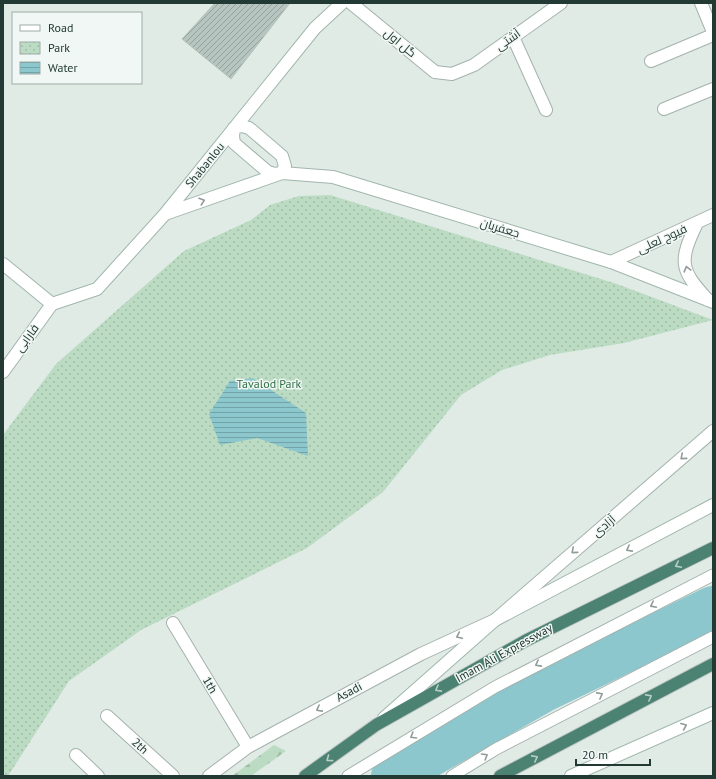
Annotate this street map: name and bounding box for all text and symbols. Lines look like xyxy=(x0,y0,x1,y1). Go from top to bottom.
legend xyxy=(12,12,142,84)
text: Road xyxy=(48,20,73,35)
street label: گل اول xyxy=(381,25,420,60)
street label: آشتی xyxy=(492,25,524,54)
text: Park xyxy=(48,40,70,55)
text: Water xyxy=(48,60,78,75)
street label: Shabanlou xyxy=(182,139,228,191)
one-way arrow xyxy=(198,197,205,205)
street label: جعفریان xyxy=(479,214,522,241)
street label: فیوج لعلی xyxy=(635,221,689,257)
one-way arrow xyxy=(683,265,691,272)
street label: فارابی xyxy=(11,321,42,355)
park label: Tavalod Park xyxy=(237,376,302,391)
one-way arrow xyxy=(681,452,688,459)
street label: آزادی xyxy=(589,511,619,540)
one-way arrow xyxy=(626,544,633,552)
one-way arrow xyxy=(572,546,579,553)
one-way arrow xyxy=(675,560,682,568)
one-way arrow xyxy=(650,600,657,608)
street label: Imam Ali Expressway xyxy=(453,620,555,685)
one-way arrow xyxy=(456,631,464,639)
one-way arrow xyxy=(534,660,542,667)
street label: 1th xyxy=(200,674,221,696)
street label: Asadi xyxy=(333,678,365,705)
one-way arrow xyxy=(435,685,443,692)
one-way arrow xyxy=(596,692,603,700)
one-way arrow xyxy=(645,694,653,701)
one-way arrow xyxy=(316,704,323,711)
one-way arrow xyxy=(679,723,687,731)
one-way arrow xyxy=(410,731,417,739)
street label: 2th xyxy=(129,734,152,757)
scale bar xyxy=(576,741,650,767)
text: 20 m xyxy=(582,747,608,762)
one-way arrow xyxy=(481,753,488,760)
one-way arrow xyxy=(326,754,333,761)
one-way arrow xyxy=(530,755,538,762)

